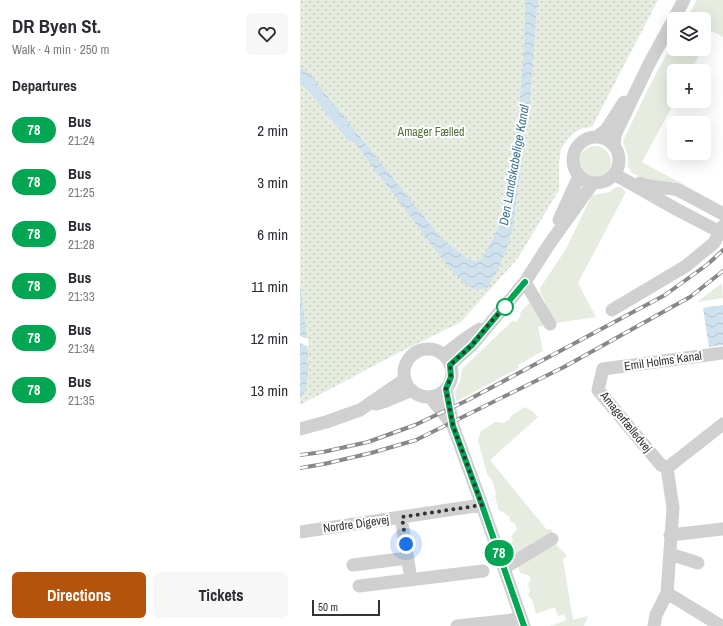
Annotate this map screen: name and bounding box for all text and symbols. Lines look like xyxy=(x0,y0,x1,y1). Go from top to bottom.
map controls xyxy=(667,12,711,160)
button: layers xyxy=(667,12,711,56)
text: DR Byen St. xyxy=(12,13,101,39)
button: heart xyxy=(246,13,288,55)
text: Walk · 4 min · 250 m xyxy=(12,41,109,58)
button: + xyxy=(667,64,711,108)
text: Departures xyxy=(12,75,77,96)
water label: Den Landskabelige Kanal xyxy=(495,103,533,227)
text: Bus xyxy=(68,111,91,132)
button: − xyxy=(667,116,711,160)
text: 2 min xyxy=(257,120,288,141)
text: 78 xyxy=(28,121,40,139)
park label: Amager Fælled xyxy=(397,124,464,140)
text: 21:24 xyxy=(68,132,95,149)
text: Bus xyxy=(68,163,91,184)
text: 3 min xyxy=(257,172,288,193)
text: 78 xyxy=(28,173,40,191)
text: 21:25 xyxy=(68,184,95,201)
text: Bus xyxy=(68,215,91,236)
text: 6 min xyxy=(257,224,288,245)
text: 78 xyxy=(28,225,40,243)
text: 21:28 xyxy=(68,236,95,253)
text: Bus xyxy=(68,267,91,288)
text: 11 min xyxy=(251,276,288,297)
text: 78 xyxy=(28,277,40,295)
text: 21:33 xyxy=(68,288,95,305)
unlabelled marker xyxy=(496,298,514,316)
text: Bus xyxy=(68,319,91,340)
text: 12 min xyxy=(250,328,288,349)
text: 78 xyxy=(28,329,40,347)
text: 21:34 xyxy=(68,340,95,357)
street label: Emil Holms Kanal xyxy=(623,348,703,374)
text: Bus xyxy=(68,371,91,392)
text: 13 min xyxy=(250,380,288,401)
text: 78 xyxy=(28,381,40,399)
street label: Amagerfælledvej xyxy=(596,388,655,456)
text: 21:35 xyxy=(68,392,95,409)
street label: Nordre Digevej xyxy=(322,511,390,537)
your location xyxy=(396,534,416,554)
line badge: 78 xyxy=(481,540,517,566)
text: 78 xyxy=(493,544,505,562)
button: Directions xyxy=(12,572,146,618)
button: Tickets xyxy=(154,572,288,618)
scale bar xyxy=(312,598,380,617)
text: 50 m xyxy=(318,600,338,614)

